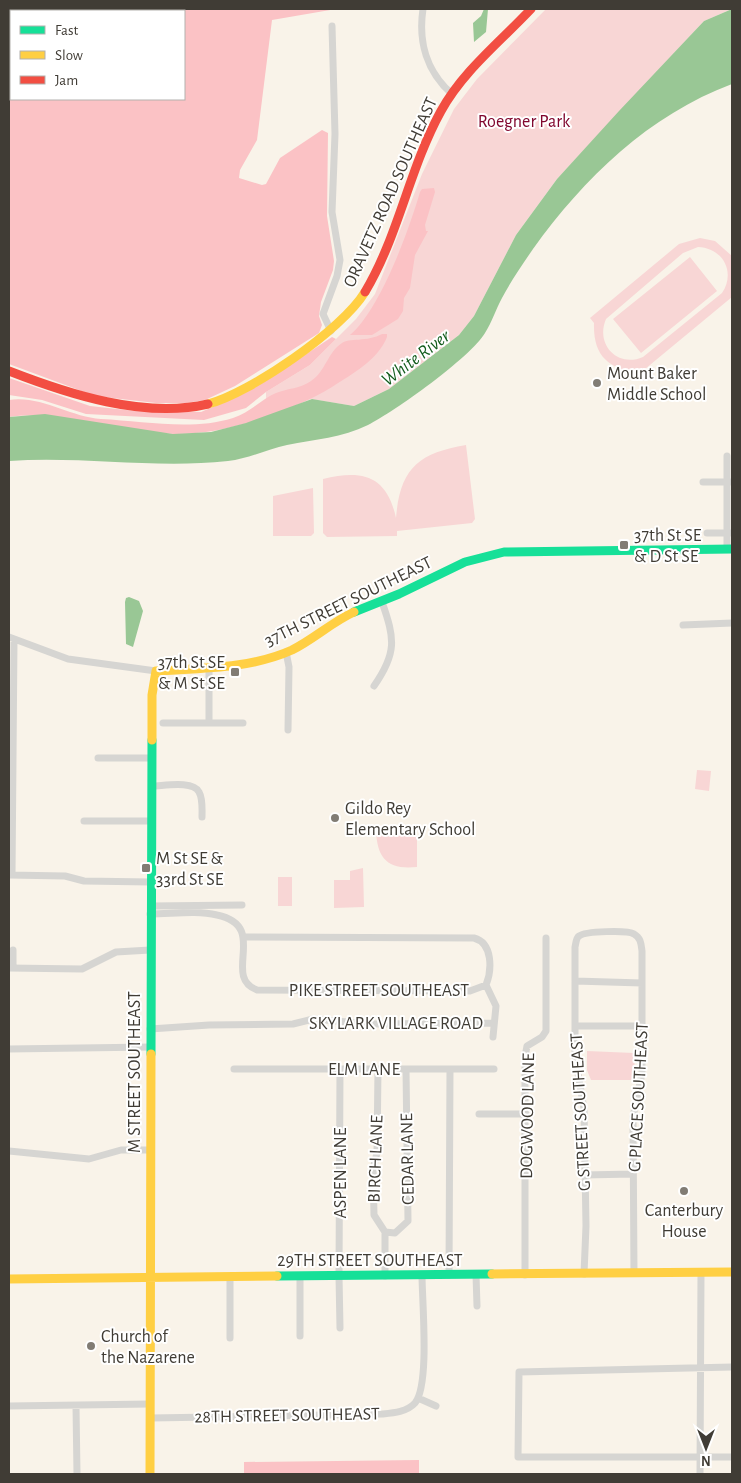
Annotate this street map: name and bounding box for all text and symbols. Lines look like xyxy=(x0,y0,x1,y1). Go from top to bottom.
legend xyxy=(10,10,185,100)
text: Fast xyxy=(55,23,79,38)
text: Slow xyxy=(55,48,83,63)
text: Jam xyxy=(55,73,78,88)
street label: ORAVETZ ROAD SOUTHEAST xyxy=(341,95,441,290)
park label: Roegner Park xyxy=(478,113,571,131)
water label: White River xyxy=(378,326,454,390)
place label: Mount Baker Middle School xyxy=(607,365,706,404)
marker: Mount Baker Middle School xyxy=(591,377,603,389)
place label: 37th St SE & D St SE xyxy=(634,527,702,566)
marker: 37th St SE & D St SE xyxy=(618,539,630,551)
street label: 37TH STREET SOUTHEAST xyxy=(262,553,435,650)
place label: 37th St SE & M St SE xyxy=(158,654,225,693)
marker: 37th St SE & M St SE xyxy=(229,666,241,678)
place label: Gildo Rey Elementary School xyxy=(345,800,476,839)
marker: Gildo Rey Elementary School xyxy=(329,812,341,824)
place label: M St SE & 33rd St SE xyxy=(156,850,224,889)
marker: M St SE & 33rd St SE xyxy=(140,862,152,874)
street label: PIKE STREET SOUTHEAST xyxy=(289,982,469,1000)
street label: M STREET SOUTHEAST xyxy=(126,991,144,1153)
street label: SKYLARK VILLAGE ROAD xyxy=(309,1015,483,1033)
street label: G PLACE SOUTHEAST xyxy=(626,1021,652,1173)
street label: G STREET SOUTHEAST xyxy=(568,1032,594,1191)
street label: DOGWOOD LANE xyxy=(518,1053,538,1179)
street label: ELM LANE xyxy=(328,1061,400,1079)
street label: CEDAR LANE xyxy=(398,1113,418,1205)
street label: BIRCH LANE xyxy=(365,1115,387,1203)
street label: ASPEN LANE xyxy=(332,1127,350,1219)
marker: Canterbury House xyxy=(678,1185,690,1197)
place label: Canterbury House xyxy=(645,1202,723,1241)
street label: 29TH STREET SOUTHEAST xyxy=(277,1252,463,1270)
place label: Church of the Nazarene xyxy=(101,1328,195,1367)
marker: Church of the Nazarene xyxy=(85,1340,97,1352)
street label: 28TH STREET SOUTHEAST xyxy=(194,1405,380,1427)
north arrow xyxy=(681,1423,731,1473)
text: N xyxy=(701,1453,711,1467)

